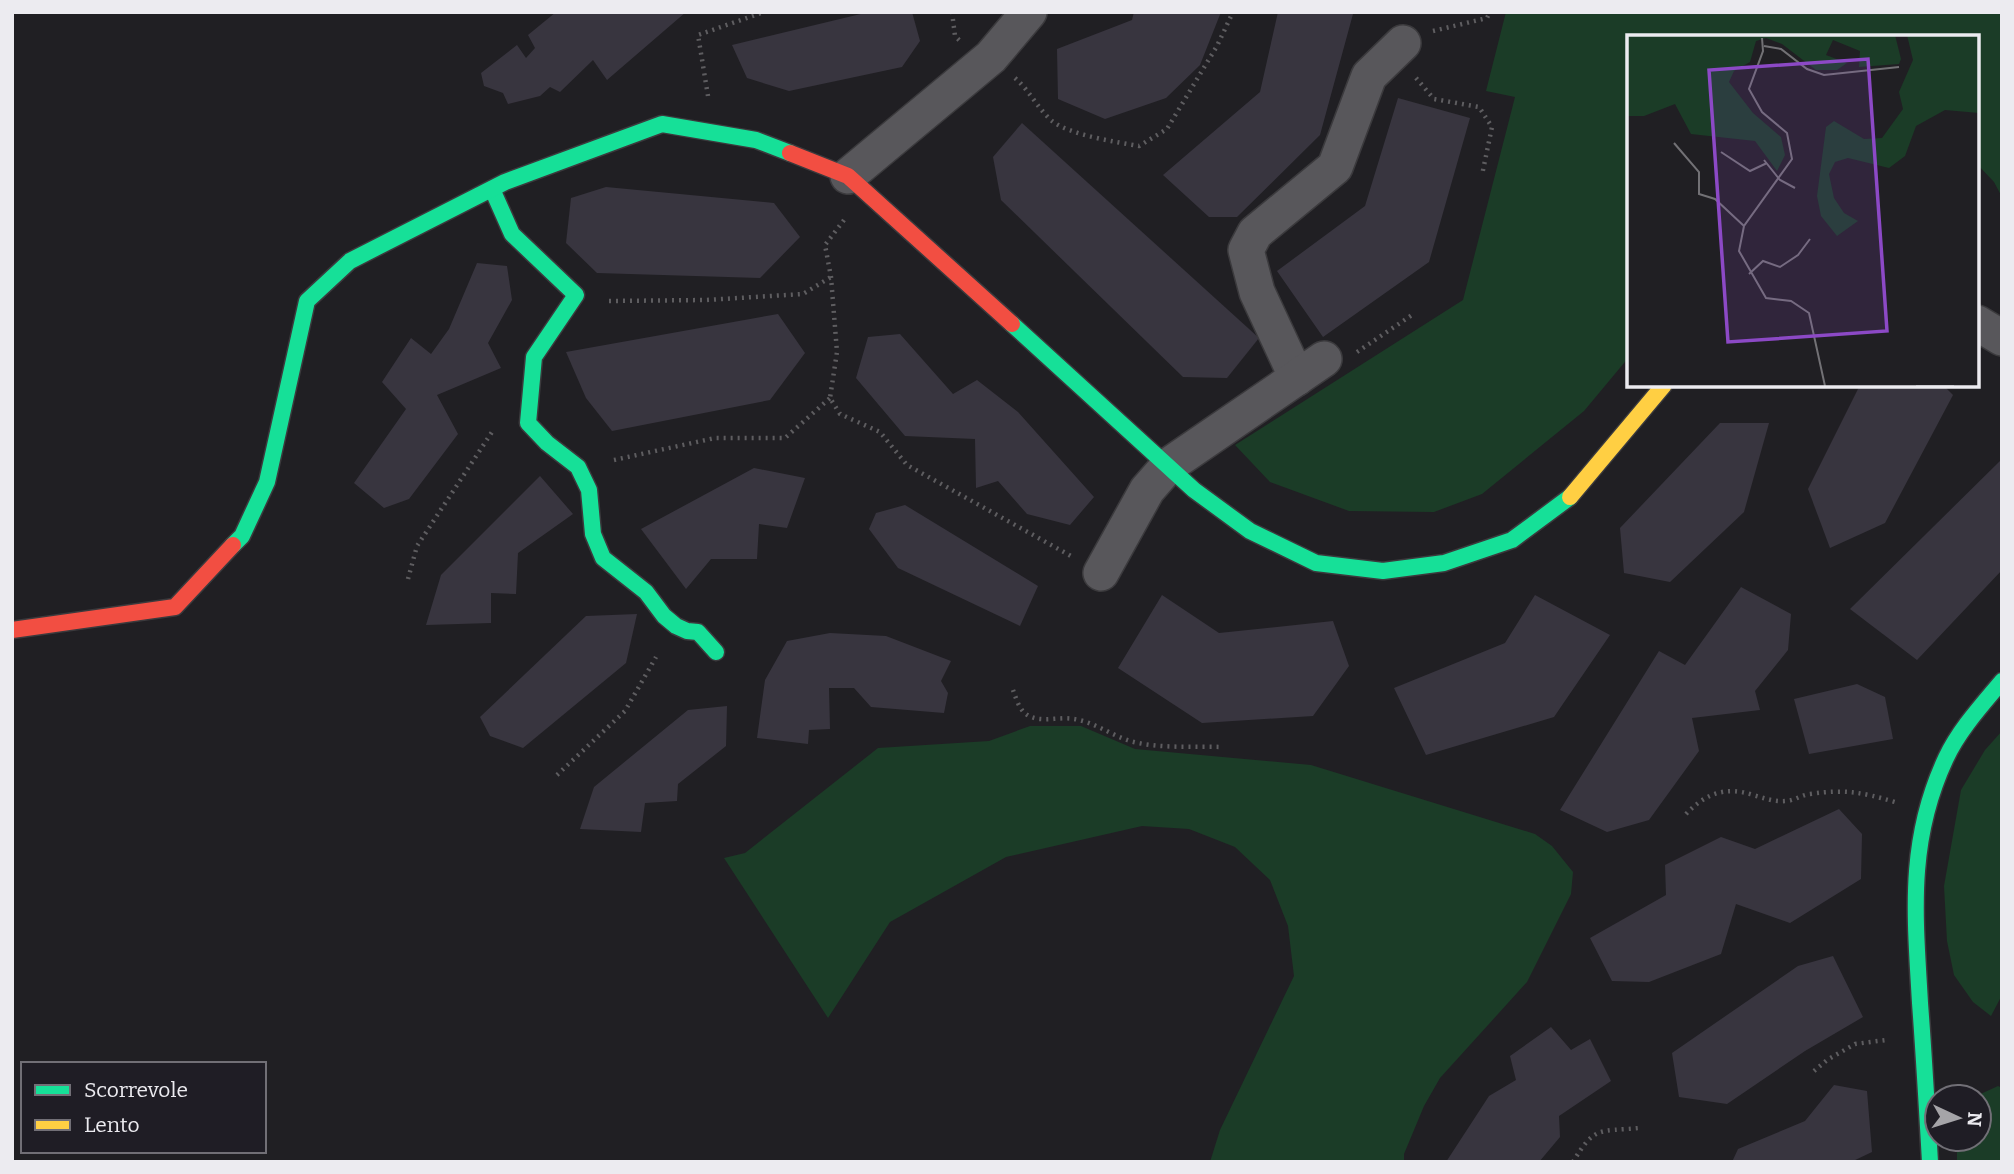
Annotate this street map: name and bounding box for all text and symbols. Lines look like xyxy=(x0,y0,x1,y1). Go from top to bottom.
inset map xyxy=(1627,35,1979,387)
legend xyxy=(21,1062,266,1153)
text: Scorrevole xyxy=(84,1077,188,1103)
north arrow xyxy=(1923,1083,1993,1153)
text: N xyxy=(1962,1111,1986,1128)
text: Lento xyxy=(84,1112,140,1138)

